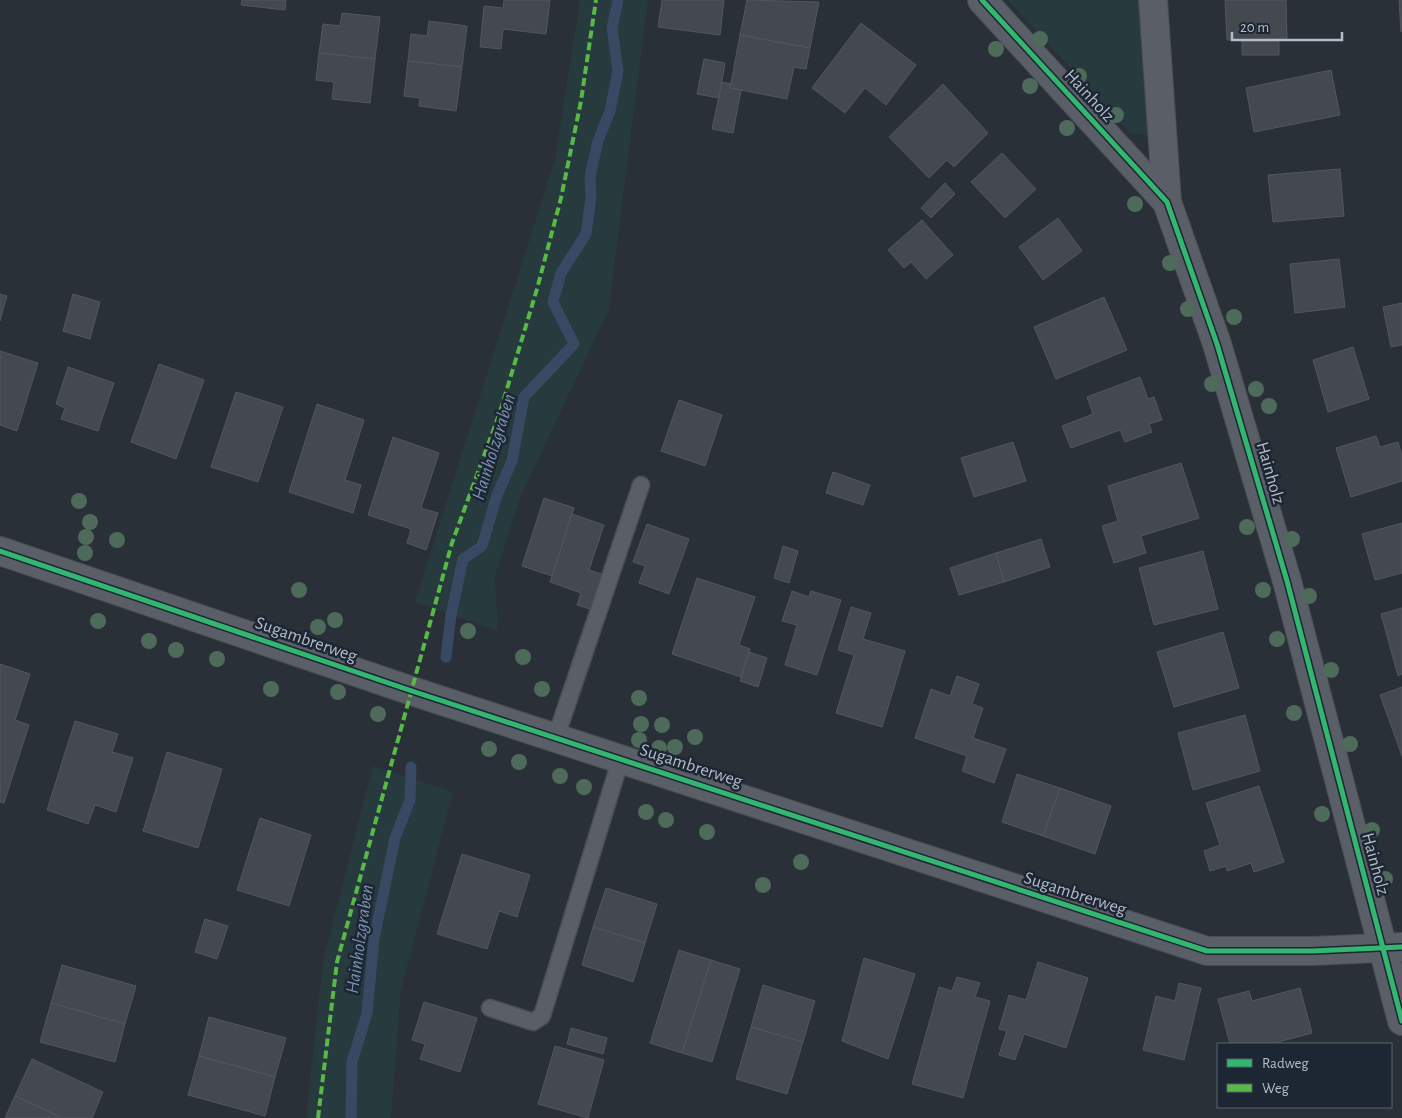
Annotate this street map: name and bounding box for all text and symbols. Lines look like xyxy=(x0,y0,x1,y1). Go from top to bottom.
scale bar xyxy=(1232,10,1342,42)
text: 20 m xyxy=(1240,20,1269,35)
street label: Hainholz xyxy=(1061,66,1117,126)
water label: Hainholzgraben xyxy=(469,392,519,502)
street label: Hainholz xyxy=(1253,440,1287,506)
street label: Sugambrerweg xyxy=(253,614,360,666)
street label: Sugambrerweg xyxy=(637,741,745,791)
street label: Hainholz xyxy=(1358,831,1392,897)
street label: Sugambrerweg xyxy=(1021,869,1129,919)
water label: Hainholzgraben xyxy=(343,883,377,995)
legend xyxy=(1217,1043,1392,1108)
text: Radweg xyxy=(1262,1056,1309,1071)
text: Weg xyxy=(1262,1081,1290,1096)

